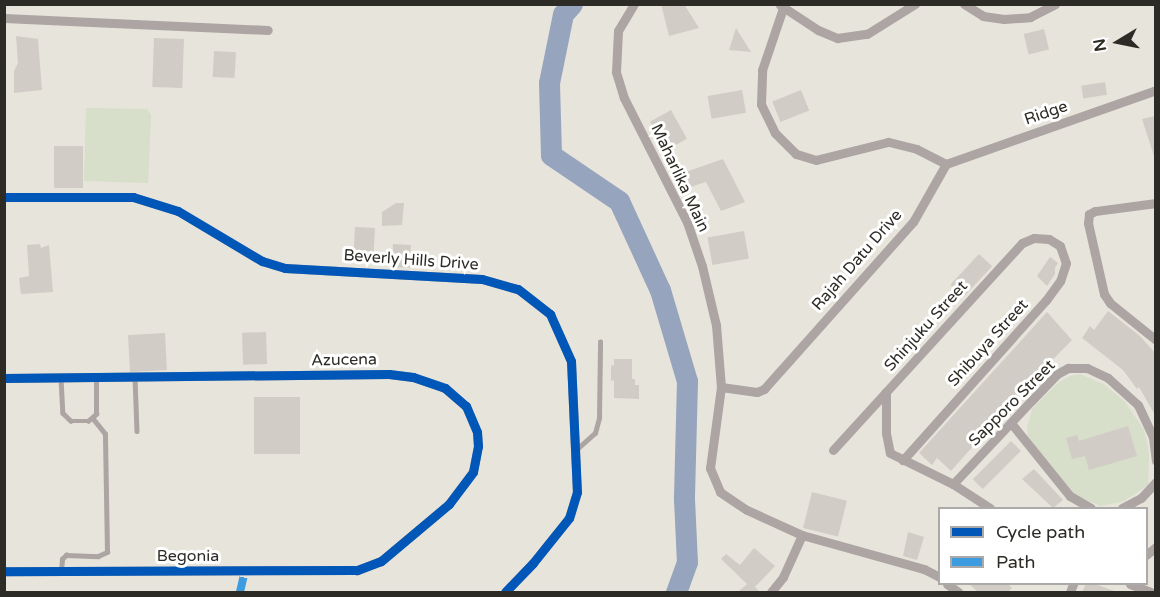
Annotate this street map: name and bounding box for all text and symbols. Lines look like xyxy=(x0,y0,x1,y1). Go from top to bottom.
north arrow xyxy=(1088,12,1148,72)
text: N xyxy=(1089,37,1111,53)
street label: Ridge xyxy=(1022,97,1070,129)
street label: Maharlika Main xyxy=(647,121,713,235)
street label: Rajah Datu Drive xyxy=(808,206,906,314)
street label: Beverly Hills Drive xyxy=(343,246,479,274)
street label: Shinjuku Street xyxy=(880,277,972,375)
street label: Shibuya Street xyxy=(944,295,1032,391)
street label: Azucena xyxy=(311,350,377,370)
street label: Sapporo Street xyxy=(965,356,1059,450)
legend xyxy=(938,507,1148,585)
text: Cycle path xyxy=(996,521,1085,543)
street label: Begonia xyxy=(157,546,219,566)
text: Path xyxy=(996,551,1035,573)

